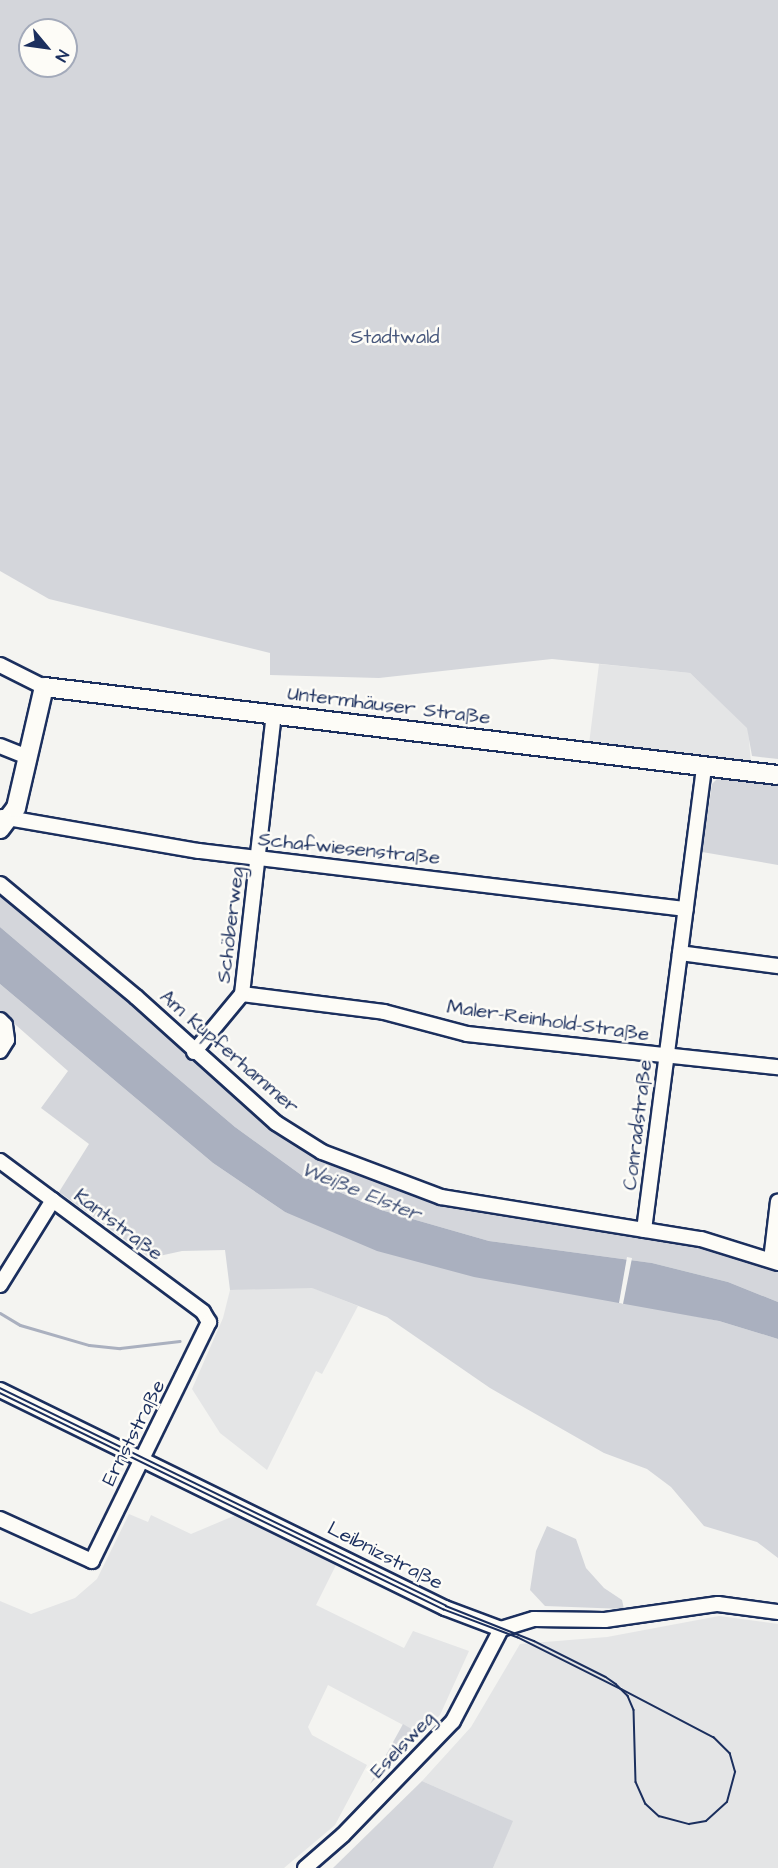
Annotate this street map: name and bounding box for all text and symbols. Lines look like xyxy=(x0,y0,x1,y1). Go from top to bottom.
north arrow xyxy=(18,18,78,78)
text: N xyxy=(50,46,74,65)
park label: Stadtwald xyxy=(350,325,440,349)
street label: Untermhäuser Straße xyxy=(286,682,492,730)
street label: Schafwiesenstraße xyxy=(257,828,441,870)
street label: Schöberweg xyxy=(212,865,250,985)
street label: Am Kupferhammer xyxy=(154,985,304,1119)
street label: Maler-Reinhold-Straße xyxy=(445,995,651,1047)
street label: Conradstraße xyxy=(618,1058,658,1192)
water label: Weiße Elster xyxy=(298,1157,424,1227)
street label: Kantstraße xyxy=(69,1184,167,1266)
street label: Ernststraße xyxy=(97,1376,171,1490)
street label: Leibnizstraße xyxy=(323,1517,447,1595)
street label: Eselsweg xyxy=(365,1707,441,1783)

